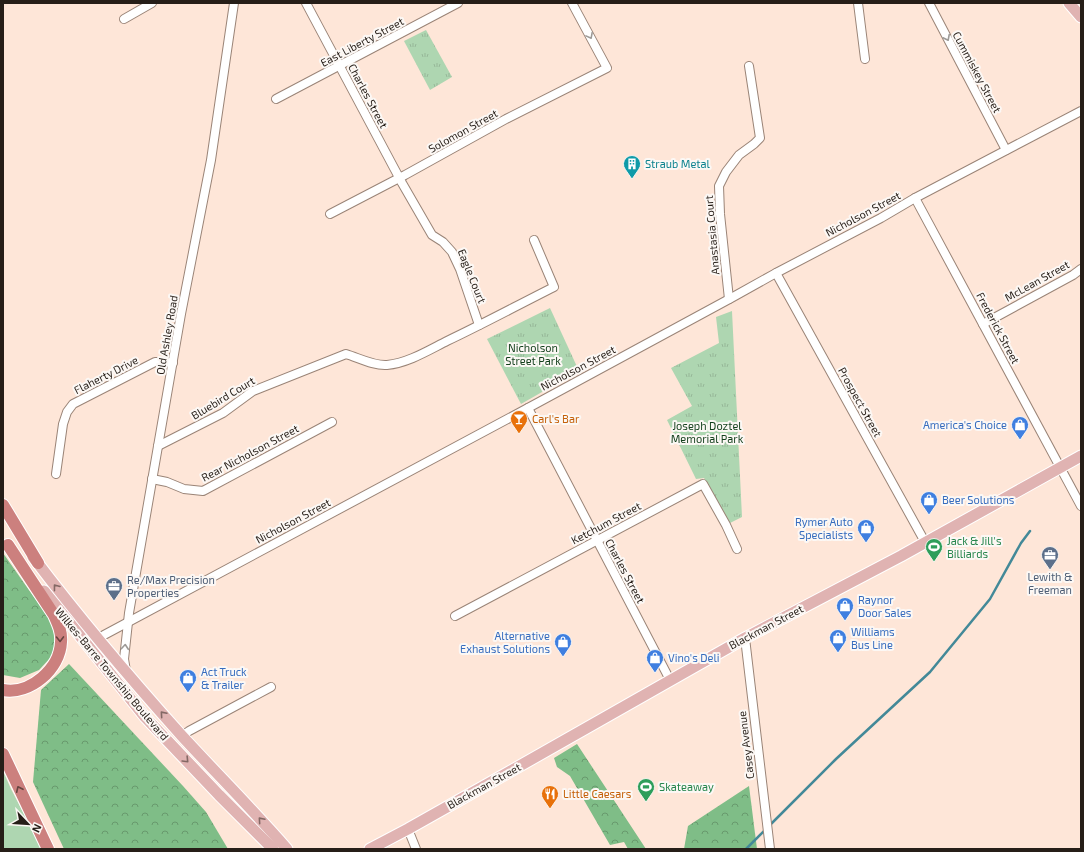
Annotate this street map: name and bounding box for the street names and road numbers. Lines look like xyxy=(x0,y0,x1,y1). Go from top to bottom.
street label: East Liberty Street xyxy=(318,14,406,69)
street label: Cummiskey Street xyxy=(951,29,1004,115)
street label: Charles Street xyxy=(346,61,391,130)
street label: Solomon Street xyxy=(426,106,500,155)
street label: Nicholson Street xyxy=(823,188,902,239)
street label: Anastasia Court xyxy=(702,195,721,275)
street label: Eagle Court xyxy=(456,247,489,305)
street label: McLean Street xyxy=(1002,257,1071,304)
street label: Frederick Street xyxy=(974,290,1023,366)
street label: Old Ashley Road xyxy=(153,294,180,376)
street label: Nicholson Street xyxy=(538,342,617,393)
street label: Flaherty Drive xyxy=(72,353,140,396)
street label: Prospect Street xyxy=(836,365,885,439)
street label: Bluebird Court xyxy=(189,374,257,422)
street label: Rear Nicholson Street xyxy=(199,421,301,484)
street label: Nicholson Street xyxy=(253,495,332,546)
street label: Ketchum Street xyxy=(569,499,643,546)
street label: Charles Street xyxy=(603,536,648,605)
street label: Blackman Street xyxy=(726,602,805,652)
street label: Wilkes-Barre Township Boulevard xyxy=(53,605,172,743)
street label: Casey Avenue xyxy=(735,710,756,780)
street label: Blackman Street xyxy=(445,760,523,811)

